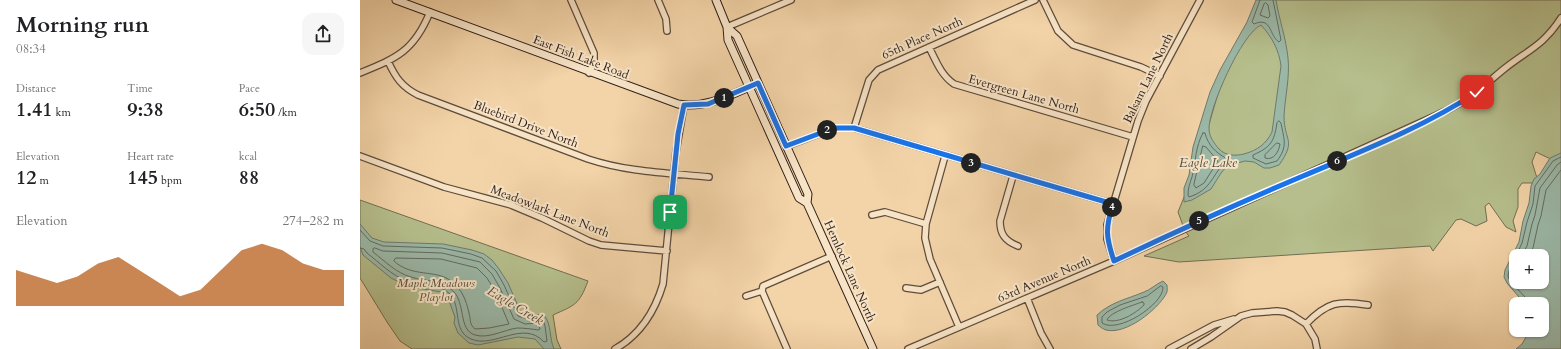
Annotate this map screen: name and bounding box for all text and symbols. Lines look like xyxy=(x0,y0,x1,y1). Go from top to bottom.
text: Morning run xyxy=(16,10,149,40)
button: share xyxy=(302,13,344,55)
street label: 65th Place North xyxy=(879,13,965,63)
street label: Balsam Lane North xyxy=(1119,30,1177,126)
street label: East Fish Lake Road xyxy=(531,31,632,83)
text: 08:34 xyxy=(16,40,46,58)
street label: Evergreen Lane North xyxy=(967,70,1082,118)
pin xyxy=(1460,75,1494,109)
text: Distance xyxy=(16,81,56,96)
text: Time xyxy=(127,81,153,96)
text: Pace xyxy=(239,81,260,96)
icon: check xyxy=(1466,81,1488,103)
pin: 1 xyxy=(714,88,734,108)
text: 1 xyxy=(721,90,727,105)
text: 1.41 xyxy=(16,96,53,123)
text: 9:38 xyxy=(127,96,164,123)
text: 6:50 xyxy=(239,96,275,123)
street label: Bluebird Drive North xyxy=(471,97,581,151)
text: km xyxy=(53,105,71,120)
text: /km xyxy=(275,105,297,120)
pin: 2 xyxy=(817,120,837,140)
text: 2 xyxy=(824,122,830,137)
text: Elevation xyxy=(16,149,60,164)
text: Heart rate xyxy=(127,149,174,164)
text: kcal xyxy=(239,149,257,164)
pin: 6 xyxy=(1327,151,1347,171)
pin: 3 xyxy=(961,153,981,173)
text: 6 xyxy=(1334,153,1340,168)
water label: Eagle Lake xyxy=(1179,154,1238,172)
text: 3 xyxy=(968,155,974,170)
text: 12 xyxy=(16,164,37,191)
text: 145 xyxy=(127,164,158,191)
text: 88 xyxy=(239,164,259,191)
text: m xyxy=(37,173,49,188)
text: bpm xyxy=(158,173,182,188)
street label: Meadowlark Lane North xyxy=(488,181,612,241)
pin xyxy=(653,195,687,229)
pin: 4 xyxy=(1102,197,1122,217)
text: 4 xyxy=(1109,199,1115,214)
icon: arrive xyxy=(659,201,681,223)
pin: 5 xyxy=(1189,211,1209,231)
text: Elevation xyxy=(16,212,68,230)
text: 274–282 m xyxy=(282,212,344,230)
text: 5 xyxy=(1196,213,1202,228)
street label: Hemlock Lane North xyxy=(820,218,880,325)
map controls xyxy=(1509,249,1549,337)
button: + xyxy=(1509,249,1549,289)
street label: 63rd Avenue North xyxy=(995,252,1093,306)
park label: Maple Meadows Playlot xyxy=(397,275,475,305)
water label: Eagle Creek xyxy=(484,282,547,330)
button: − xyxy=(1509,297,1549,337)

